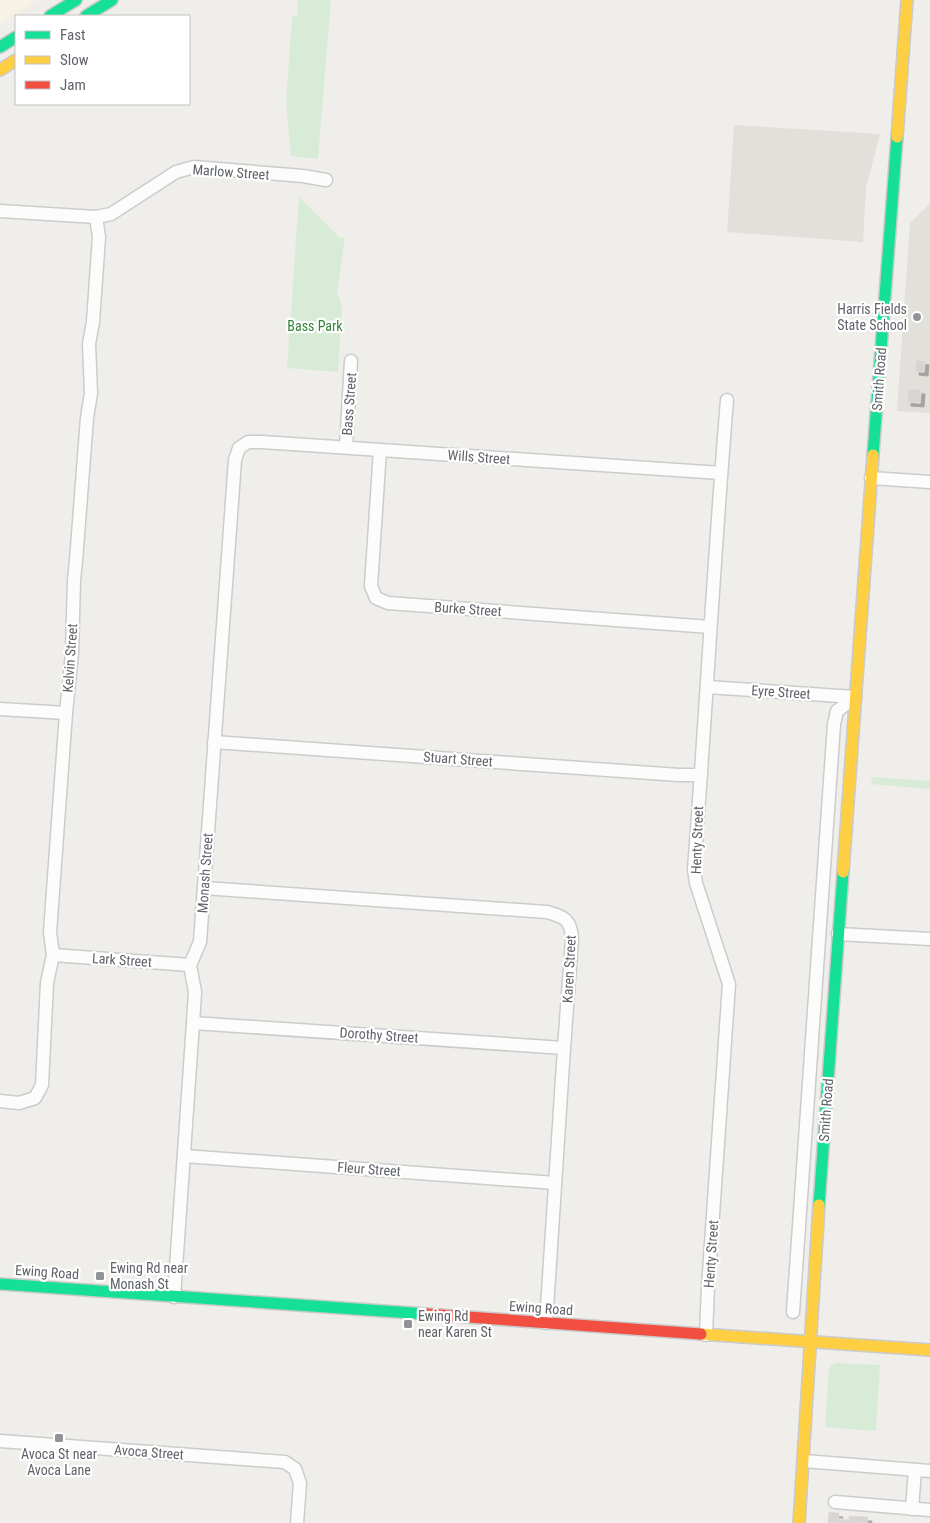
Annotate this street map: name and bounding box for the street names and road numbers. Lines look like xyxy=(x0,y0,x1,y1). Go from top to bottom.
street label: Marlow Street xyxy=(192,161,270,183)
street label: Smith Road xyxy=(869,347,889,411)
street label: Bass Street xyxy=(339,372,359,436)
street label: Wills Street xyxy=(447,447,511,467)
street label: Burke Street xyxy=(434,599,502,619)
street label: Kelvin Street xyxy=(60,623,80,693)
street label: Eyre Street xyxy=(751,682,811,702)
street label: Stuart Street xyxy=(423,749,493,769)
street label: Henty Street xyxy=(688,806,706,874)
street label: Monash Street xyxy=(194,832,216,914)
street label: Karen Street xyxy=(559,935,579,1003)
street label: Lark Street xyxy=(92,950,152,970)
street label: Dorothy Street xyxy=(339,1024,419,1046)
street label: Smith Road xyxy=(816,1078,836,1142)
street label: Fleur Street xyxy=(337,1159,401,1179)
street label: Henty Street xyxy=(701,1220,721,1288)
street label: Ewing Road xyxy=(14,1262,80,1282)
street label: Ewing Road xyxy=(508,1298,574,1318)
street label: Avoca Street xyxy=(114,1442,184,1462)

